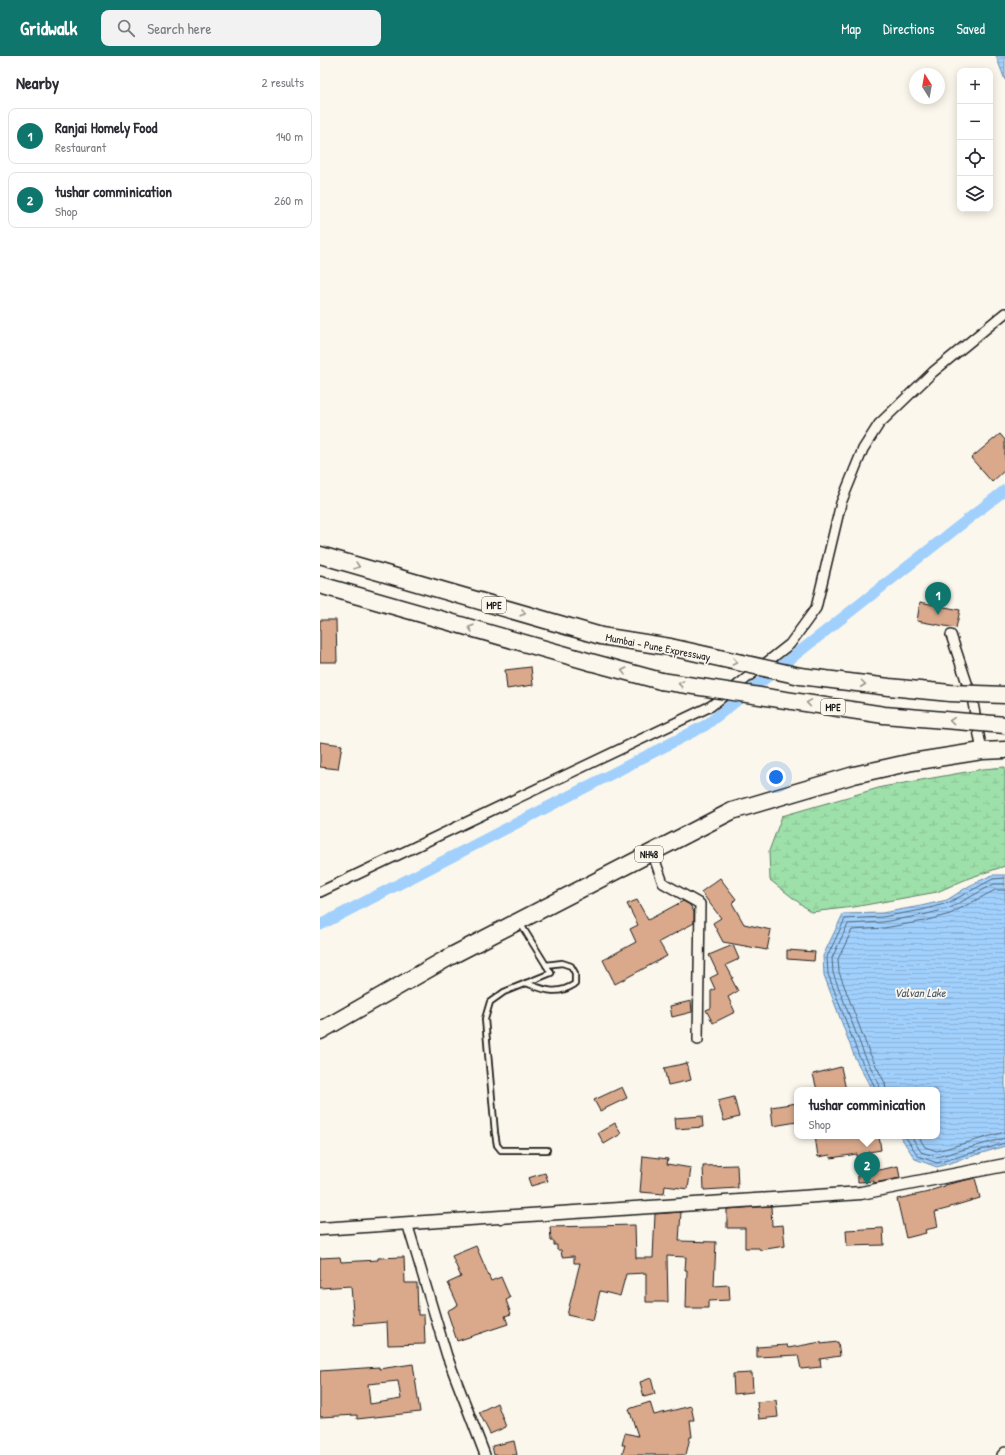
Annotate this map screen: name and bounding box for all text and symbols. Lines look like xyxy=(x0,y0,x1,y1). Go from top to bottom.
search box xyxy=(101,10,381,46)
text: Gridwalk xyxy=(20,15,77,41)
icon: search xyxy=(115,17,137,39)
text: Search here xyxy=(147,18,211,39)
text: Map xyxy=(841,19,861,38)
text: Directions xyxy=(883,19,934,38)
text: Saved xyxy=(956,19,985,38)
north arrow xyxy=(909,68,945,104)
map controls xyxy=(957,68,993,212)
button: + xyxy=(957,68,993,104)
text: Nearby xyxy=(16,71,59,94)
text: 2 results xyxy=(262,73,304,91)
button: − xyxy=(957,104,993,140)
text: Ranjai Homely Food xyxy=(55,117,157,138)
text: 1 xyxy=(28,127,32,145)
text: 140 m xyxy=(276,127,303,145)
text: Restaurant xyxy=(55,138,106,156)
button: locate xyxy=(957,140,993,176)
button: layers xyxy=(957,176,993,212)
text: tushar comminication xyxy=(55,181,172,202)
text: 2 xyxy=(27,191,33,209)
text: 260 m xyxy=(274,191,303,209)
text: Shop xyxy=(55,202,77,220)
one-way arrow xyxy=(354,562,361,570)
pin: 1 xyxy=(925,582,951,615)
road number: MPE xyxy=(482,597,506,613)
one-way arrow xyxy=(520,609,526,617)
one-way arrow xyxy=(468,624,475,633)
street label: Mumbai - Pune Expressway xyxy=(604,630,712,664)
one-way arrow xyxy=(732,657,738,665)
one-way arrow xyxy=(620,667,627,676)
one-way arrow xyxy=(860,679,866,688)
one-way arrow xyxy=(678,680,684,689)
one-way arrow xyxy=(806,699,812,708)
road number: MPE xyxy=(821,699,845,715)
one-way arrow xyxy=(949,716,955,725)
your location xyxy=(766,767,786,787)
road number: NH48 xyxy=(635,846,663,862)
water label: Valvan Lake xyxy=(894,984,947,1001)
popup xyxy=(794,1087,940,1139)
text: tushar comminication xyxy=(808,1094,926,1115)
text: Shop xyxy=(808,1115,831,1133)
pin: 2 xyxy=(854,1152,880,1185)

